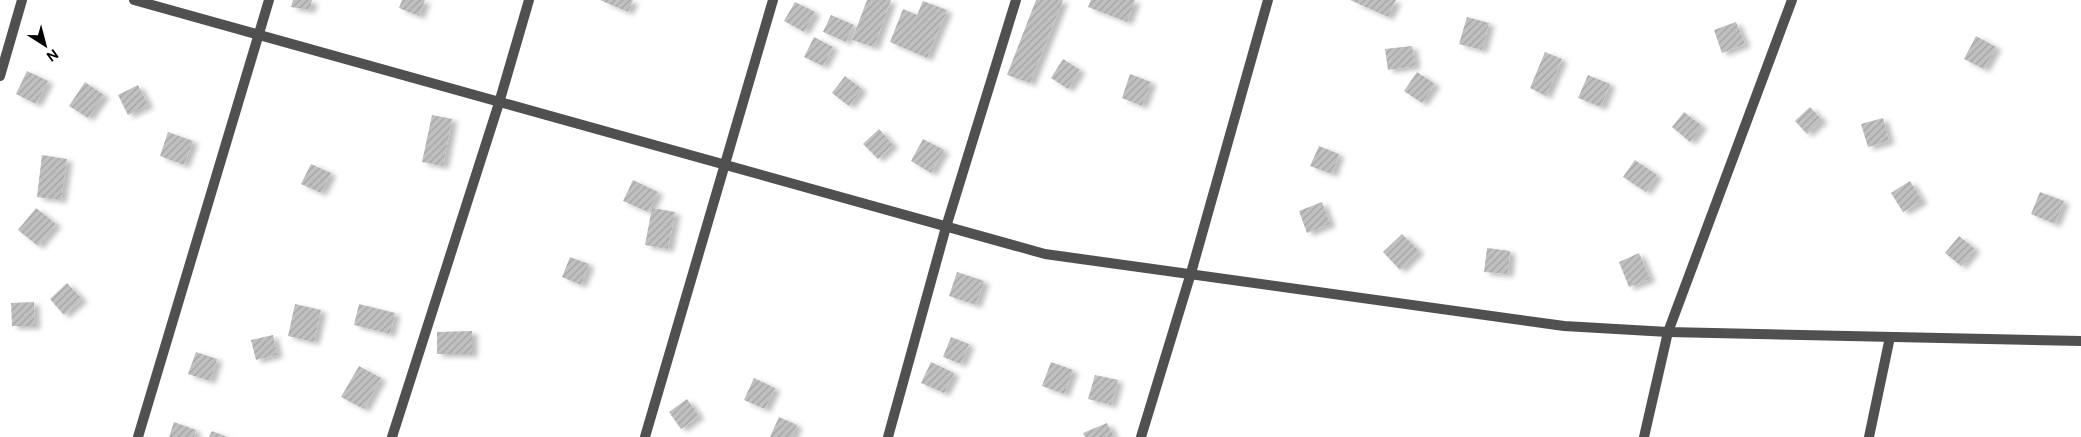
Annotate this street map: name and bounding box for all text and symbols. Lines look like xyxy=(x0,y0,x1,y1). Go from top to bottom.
north arrow xyxy=(20,20,70,70)
text: N xyxy=(43,45,62,66)

